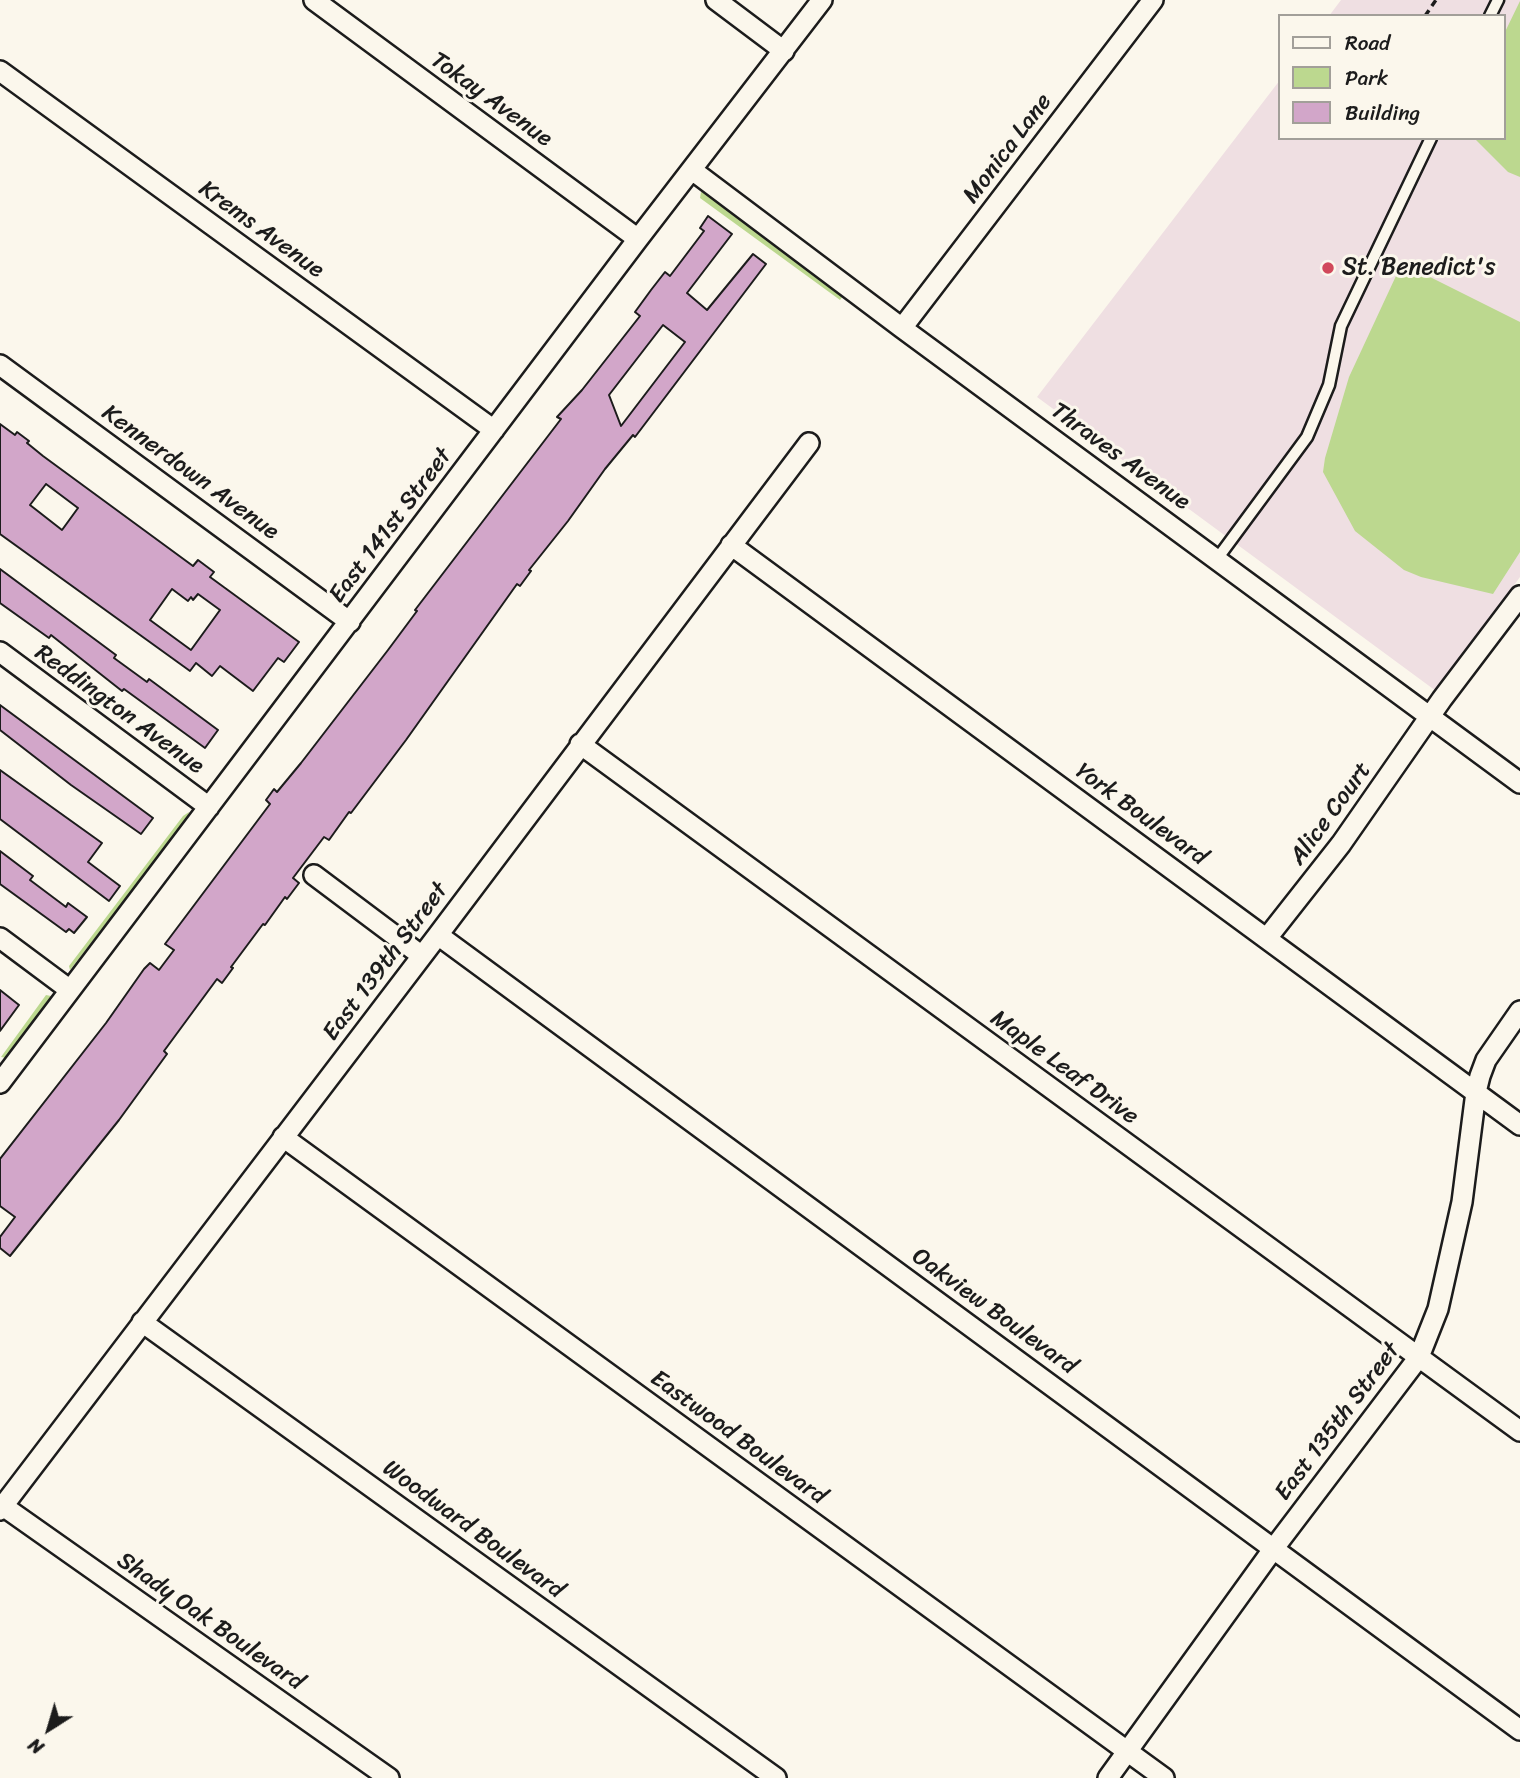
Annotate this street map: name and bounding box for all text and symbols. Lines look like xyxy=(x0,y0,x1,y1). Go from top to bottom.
legend xyxy=(1278,14,1506,140)
text: Road xyxy=(1345,24,1390,62)
street label: Tokay Avenue xyxy=(425,46,557,154)
text: Park xyxy=(1345,59,1388,97)
street label: Monica Lane xyxy=(957,88,1059,210)
text: Building xyxy=(1345,94,1420,132)
street label: Krems Avenue xyxy=(193,175,329,285)
place label: St. Benedict's xyxy=(1342,254,1496,282)
marker: St. Benedict's xyxy=(1320,260,1336,276)
street label: Thraves Avenue xyxy=(1045,397,1195,517)
street label: Kennerdown Avenue xyxy=(96,399,284,547)
street label: East 141st Street xyxy=(323,443,459,609)
street label: Reddington Avenue xyxy=(29,639,209,781)
street label: Alice Court xyxy=(1284,757,1378,871)
street label: York Boulevard xyxy=(1069,758,1213,872)
street label: East 139th Street xyxy=(317,877,455,1047)
street label: Maple Leaf Drive xyxy=(984,1005,1144,1131)
street label: Oakview Boulevard xyxy=(906,1243,1082,1381)
street label: East 135th Street xyxy=(1269,1337,1407,1507)
street label: Eastwood Boulevard xyxy=(644,1364,832,1512)
street label: Woodward Boulevard xyxy=(377,1455,569,1605)
street label: Shady Oak Boulevard xyxy=(111,1547,309,1697)
north arrow xyxy=(14,1694,84,1764)
text: N xyxy=(21,1729,51,1763)

